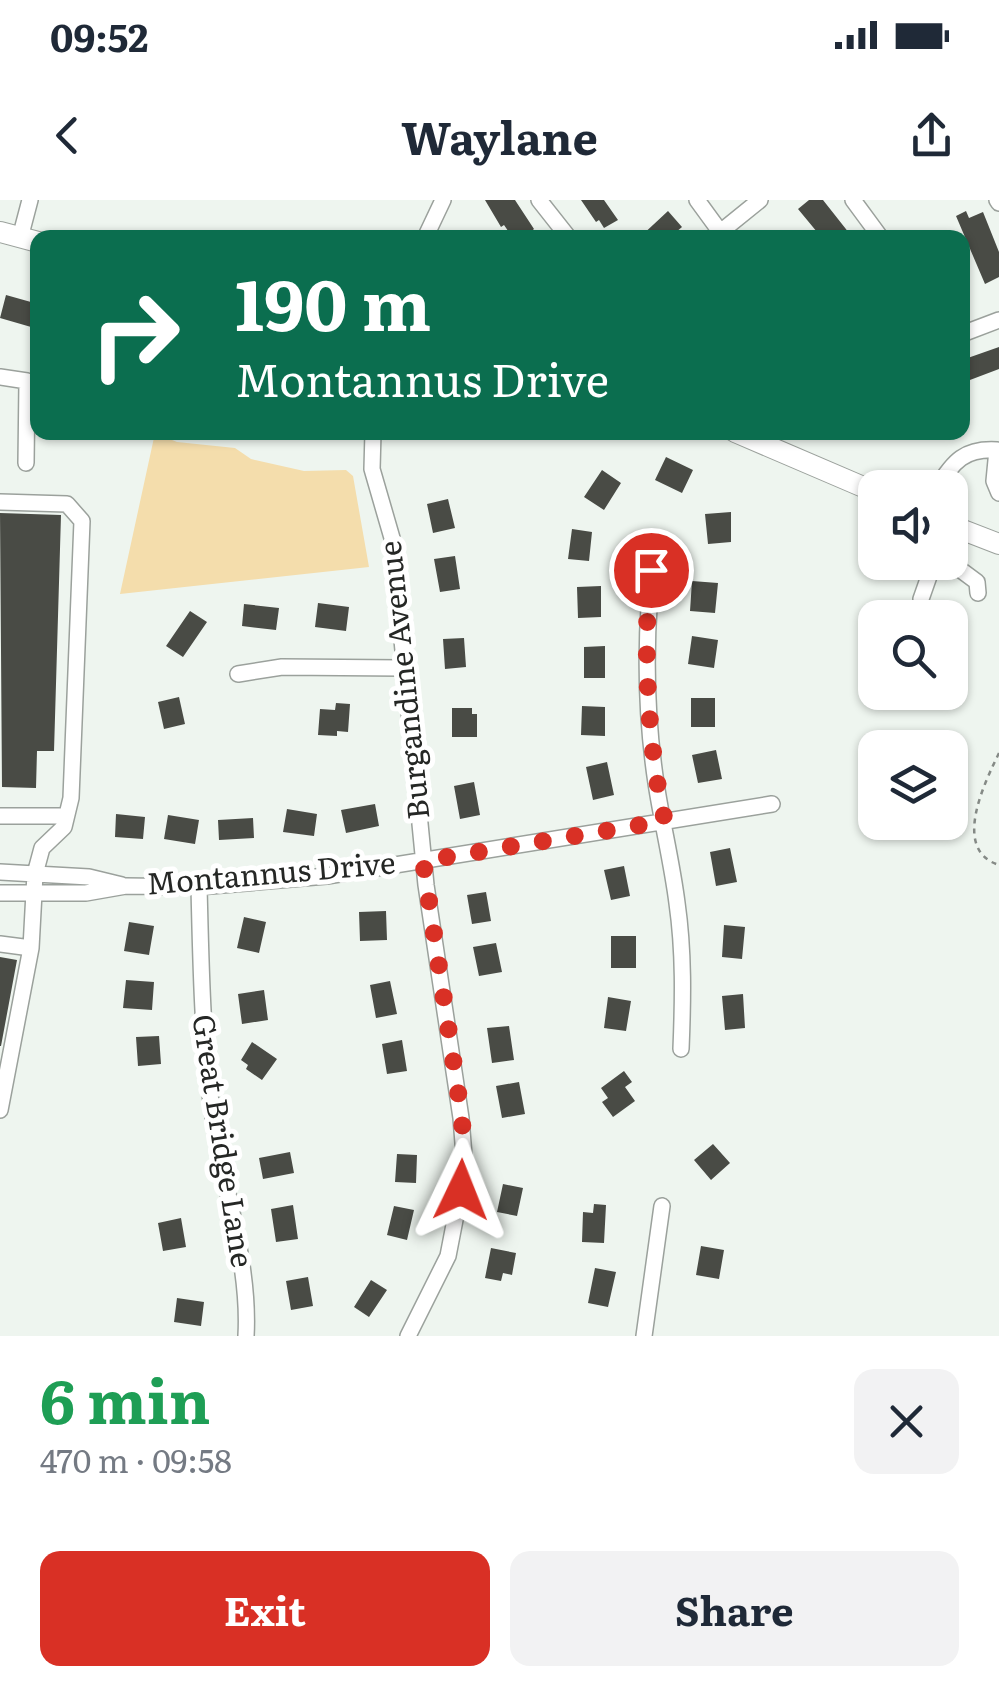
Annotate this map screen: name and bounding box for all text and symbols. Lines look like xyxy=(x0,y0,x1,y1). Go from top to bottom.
text: 09:52 xyxy=(50,7,149,64)
text: Waylane xyxy=(401,102,598,169)
icon: back xyxy=(40,108,95,163)
icon: share xyxy=(904,108,959,163)
text: 190 m xyxy=(235,249,431,353)
icon: right xyxy=(70,270,200,400)
text: Montannus Drive xyxy=(235,344,609,411)
map controls xyxy=(858,470,968,840)
button: sound xyxy=(858,470,968,580)
pin xyxy=(609,528,694,613)
street label: Burgandine Avenue xyxy=(366,539,439,822)
icon: arrive xyxy=(624,543,679,598)
button: search xyxy=(858,600,968,710)
button: layers xyxy=(858,730,968,840)
street label: Montannus Drive xyxy=(145,838,397,904)
street label: Great Bridge Lane xyxy=(183,1011,267,1270)
position arrow xyxy=(409,1138,513,1242)
text: 6 min xyxy=(40,1353,210,1442)
button: close xyxy=(854,1369,959,1474)
text: 470 m · 09:58 xyxy=(40,1435,232,1483)
button: Exit xyxy=(40,1551,490,1666)
button: Share xyxy=(510,1551,959,1666)

